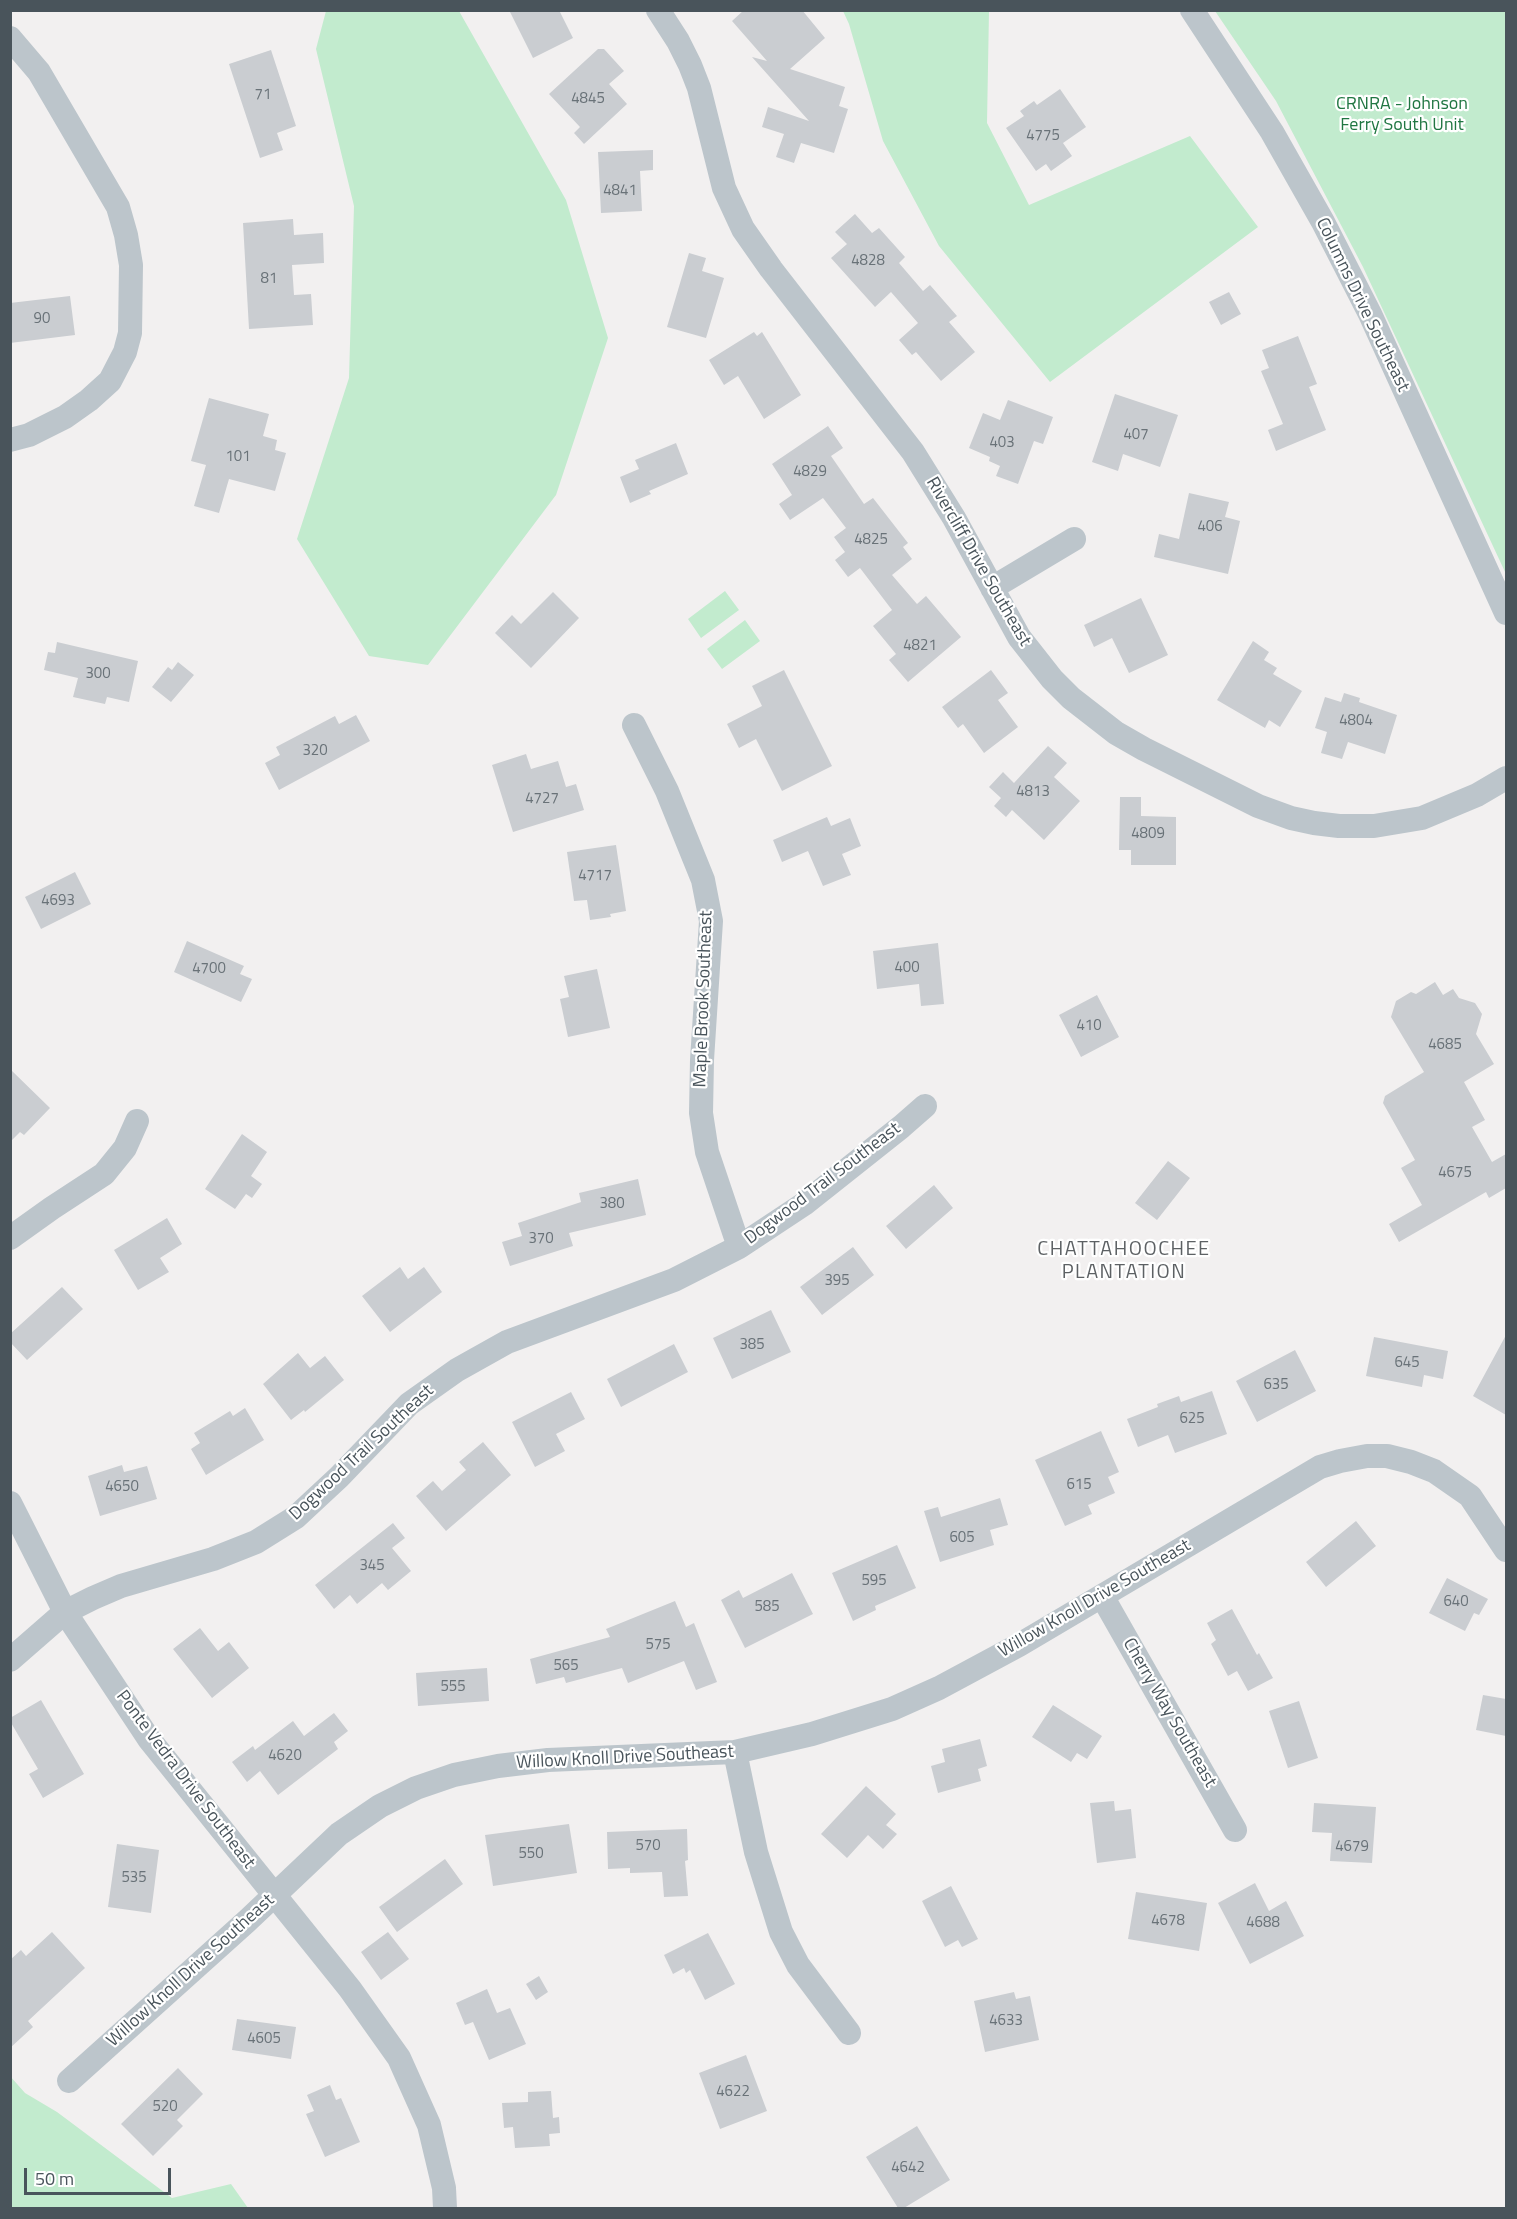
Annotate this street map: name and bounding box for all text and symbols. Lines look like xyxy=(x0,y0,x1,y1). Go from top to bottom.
house number: 71 xyxy=(255,86,271,104)
house number: 4845 xyxy=(571,90,605,108)
park label: CRNRA - Johnson Ferry South Unit xyxy=(1336,94,1468,136)
house number: 4775 xyxy=(1026,127,1060,145)
house number: 4841 xyxy=(603,182,637,200)
street label: Columns Drive Southeast xyxy=(1310,215,1414,395)
house number: 4828 xyxy=(851,252,885,270)
house number: 81 xyxy=(261,270,277,288)
house number: 90 xyxy=(34,310,50,328)
house number: 407 xyxy=(1123,426,1149,444)
house number: 403 xyxy=(989,434,1015,452)
house number: 101 xyxy=(225,448,251,466)
house number: 4829 xyxy=(793,463,827,481)
street label: Rivercliff Drive Southeast xyxy=(921,474,1035,650)
house number: 406 xyxy=(1197,518,1223,536)
house number: 4825 xyxy=(854,531,888,549)
house number: 4821 xyxy=(903,637,937,655)
house number: 300 xyxy=(85,665,111,683)
house number: 4804 xyxy=(1339,712,1373,730)
house number: 320 xyxy=(302,742,328,760)
house number: 4813 xyxy=(1016,783,1050,801)
house number: 4727 xyxy=(525,790,559,808)
house number: 4809 xyxy=(1131,825,1165,843)
house number: 4717 xyxy=(578,867,612,885)
house number: 4693 xyxy=(41,892,75,910)
street label: Maple Brook Southeast xyxy=(690,910,718,1088)
house number: 400 xyxy=(894,959,920,977)
house number: 4700 xyxy=(192,960,226,978)
house number: 410 xyxy=(1076,1017,1102,1035)
house number: 4685 xyxy=(1428,1036,1462,1054)
street label: Dogwood Trail Southeast xyxy=(741,1118,905,1250)
house number: 4675 xyxy=(1438,1164,1472,1182)
house number: 380 xyxy=(599,1195,625,1213)
house number: 370 xyxy=(528,1230,554,1248)
district label: CHATTAHOOCHEE PLANTATION xyxy=(1037,1238,1211,1285)
house number: 395 xyxy=(824,1272,850,1290)
house number: 385 xyxy=(739,1336,765,1354)
house number: 645 xyxy=(1394,1354,1420,1372)
house number: 635 xyxy=(1263,1376,1289,1394)
street label: Dogwood Trail Southeast xyxy=(285,1381,439,1525)
house number: 625 xyxy=(1179,1410,1205,1428)
house number: 615 xyxy=(1066,1476,1092,1494)
house number: 4650 xyxy=(105,1478,139,1496)
house number: 605 xyxy=(949,1529,975,1547)
street label: Willow Knoll Drive Southeast xyxy=(995,1535,1195,1663)
house number: 345 xyxy=(359,1557,385,1575)
house number: 595 xyxy=(861,1572,887,1590)
house number: 640 xyxy=(1443,1593,1469,1611)
house number: 585 xyxy=(754,1598,780,1616)
street label: Cherry Way Southeast xyxy=(1118,1635,1220,1791)
house number: 575 xyxy=(645,1636,671,1654)
house number: 565 xyxy=(553,1657,579,1675)
house number: 555 xyxy=(440,1678,466,1696)
street label: Ponte Vedra Drive Southeast xyxy=(111,1687,259,1873)
street label: Willow Knoll Drive Southeast xyxy=(516,1742,734,1774)
house number: 4620 xyxy=(268,1747,302,1765)
house number: 570 xyxy=(635,1837,661,1855)
house number: 4679 xyxy=(1335,1838,1369,1856)
house number: 550 xyxy=(518,1845,544,1863)
house number: 535 xyxy=(121,1869,147,1887)
street label: Willow Knoll Drive Southeast xyxy=(103,1890,279,2052)
house number: 4678 xyxy=(1151,1912,1185,1930)
house number: 4688 xyxy=(1246,1914,1280,1932)
house number: 4633 xyxy=(989,2012,1023,2030)
house number: 4605 xyxy=(247,2030,281,2048)
house number: 4622 xyxy=(716,2083,750,2101)
house number: 520 xyxy=(152,2098,178,2116)
scale bar xyxy=(27,2156,174,2194)
house number: 4642 xyxy=(891,2159,925,2177)
text: 50 m xyxy=(35,2165,74,2192)

